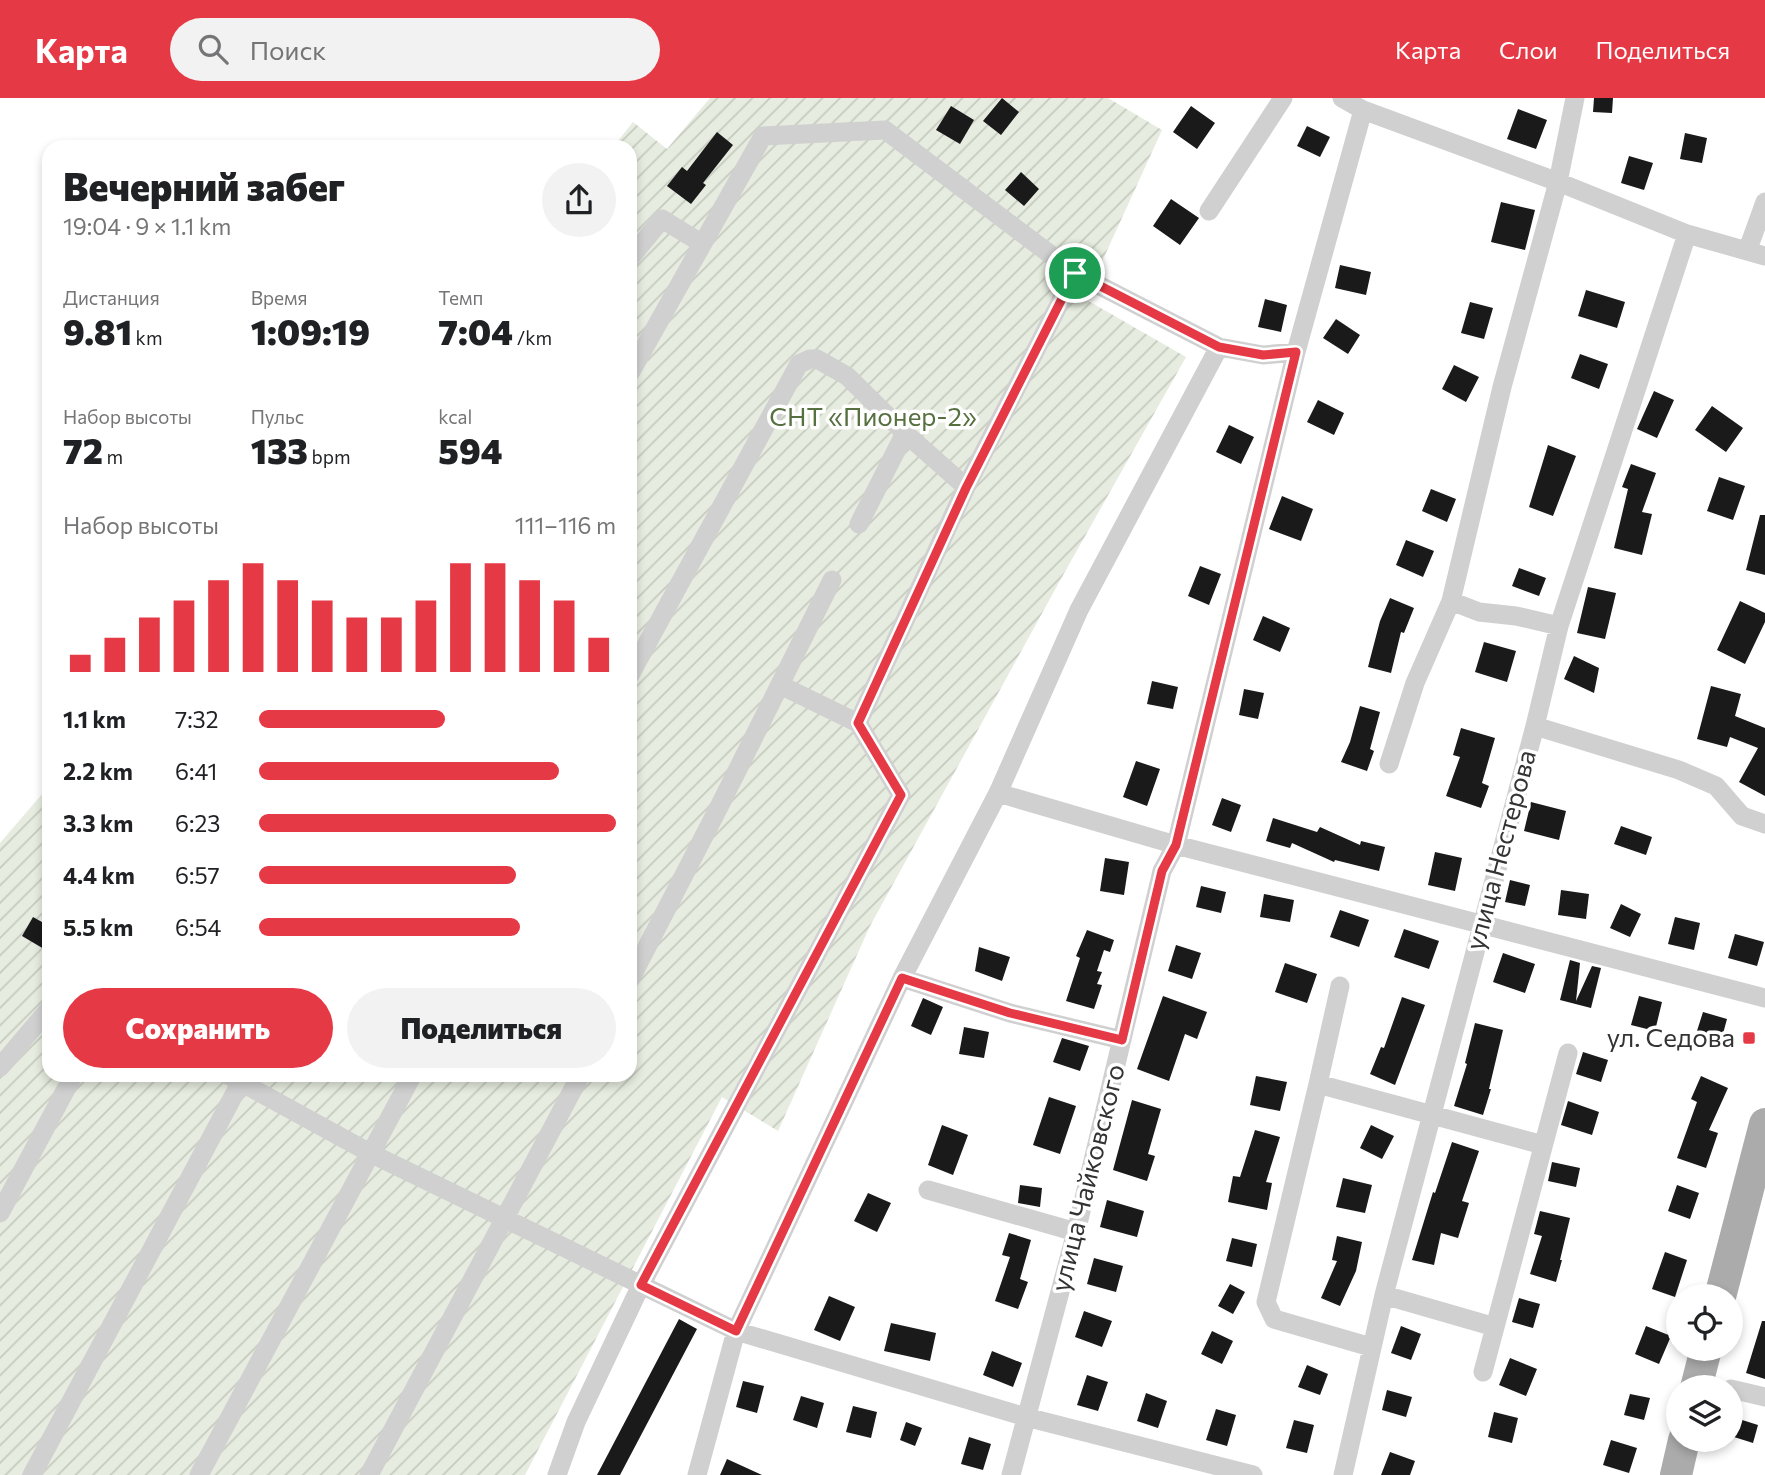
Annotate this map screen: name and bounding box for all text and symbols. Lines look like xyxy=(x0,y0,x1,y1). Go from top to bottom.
search box xyxy=(170,18,660,81)
text: Карта xyxy=(35,29,128,70)
icon: search xyxy=(194,30,232,68)
text: Поиск xyxy=(250,34,326,65)
text: Карта xyxy=(1395,35,1461,64)
text: Слои xyxy=(1499,35,1557,64)
text: Поделиться xyxy=(1595,35,1730,64)
text: Вечерний забег xyxy=(63,162,345,209)
button: share xyxy=(542,163,616,237)
text: 19:04 · 9 × 1.1 km xyxy=(63,212,231,240)
pin xyxy=(1045,243,1105,303)
icon: arrive xyxy=(1056,254,1094,292)
text: Дистанция xyxy=(63,286,160,309)
text: Время xyxy=(251,286,308,309)
text: Темп xyxy=(438,286,483,309)
text: 9.81 xyxy=(63,309,132,352)
text: 1:09:19 xyxy=(251,309,370,352)
text: 7:04 xyxy=(438,309,513,352)
text: km xyxy=(132,326,162,349)
text: /km xyxy=(513,326,552,349)
park label: СНТ «Пионер-2» xyxy=(769,400,977,431)
text: Набор высоты xyxy=(63,405,192,428)
text: Пульс xyxy=(251,405,304,428)
text: kcal xyxy=(438,405,472,428)
text: 72 xyxy=(63,428,103,471)
text: 133 xyxy=(251,428,308,471)
text: 594 xyxy=(438,428,502,471)
text: m xyxy=(103,445,123,468)
text: bpm xyxy=(308,445,351,468)
text: Набор высоты xyxy=(63,511,219,539)
text: 111–116 m xyxy=(515,511,616,539)
text: 1.1 km xyxy=(63,705,126,733)
text: 7:32 xyxy=(175,705,218,733)
street label: улица Нестерова xyxy=(1458,746,1541,953)
text: 2.2 km xyxy=(63,757,133,785)
text: 6:41 xyxy=(175,757,217,785)
text: 3.3 km xyxy=(63,809,133,837)
text: 6:23 xyxy=(175,809,220,837)
text: 4.4 km xyxy=(63,861,135,889)
text: 6:57 xyxy=(175,861,220,889)
text: 5.5 km xyxy=(63,913,133,941)
text: 6:54 xyxy=(175,913,221,941)
button: Сохранить xyxy=(63,988,333,1068)
button: Поделиться xyxy=(347,988,616,1068)
place label: ул. Седова xyxy=(1607,1021,1735,1052)
marker: ул. Седова xyxy=(1741,1030,1757,1046)
street label: улица Чайковского xyxy=(1043,1061,1130,1295)
map controls xyxy=(1666,1284,1743,1452)
button: locate xyxy=(1666,1284,1743,1361)
button: layers xyxy=(1666,1375,1743,1452)

